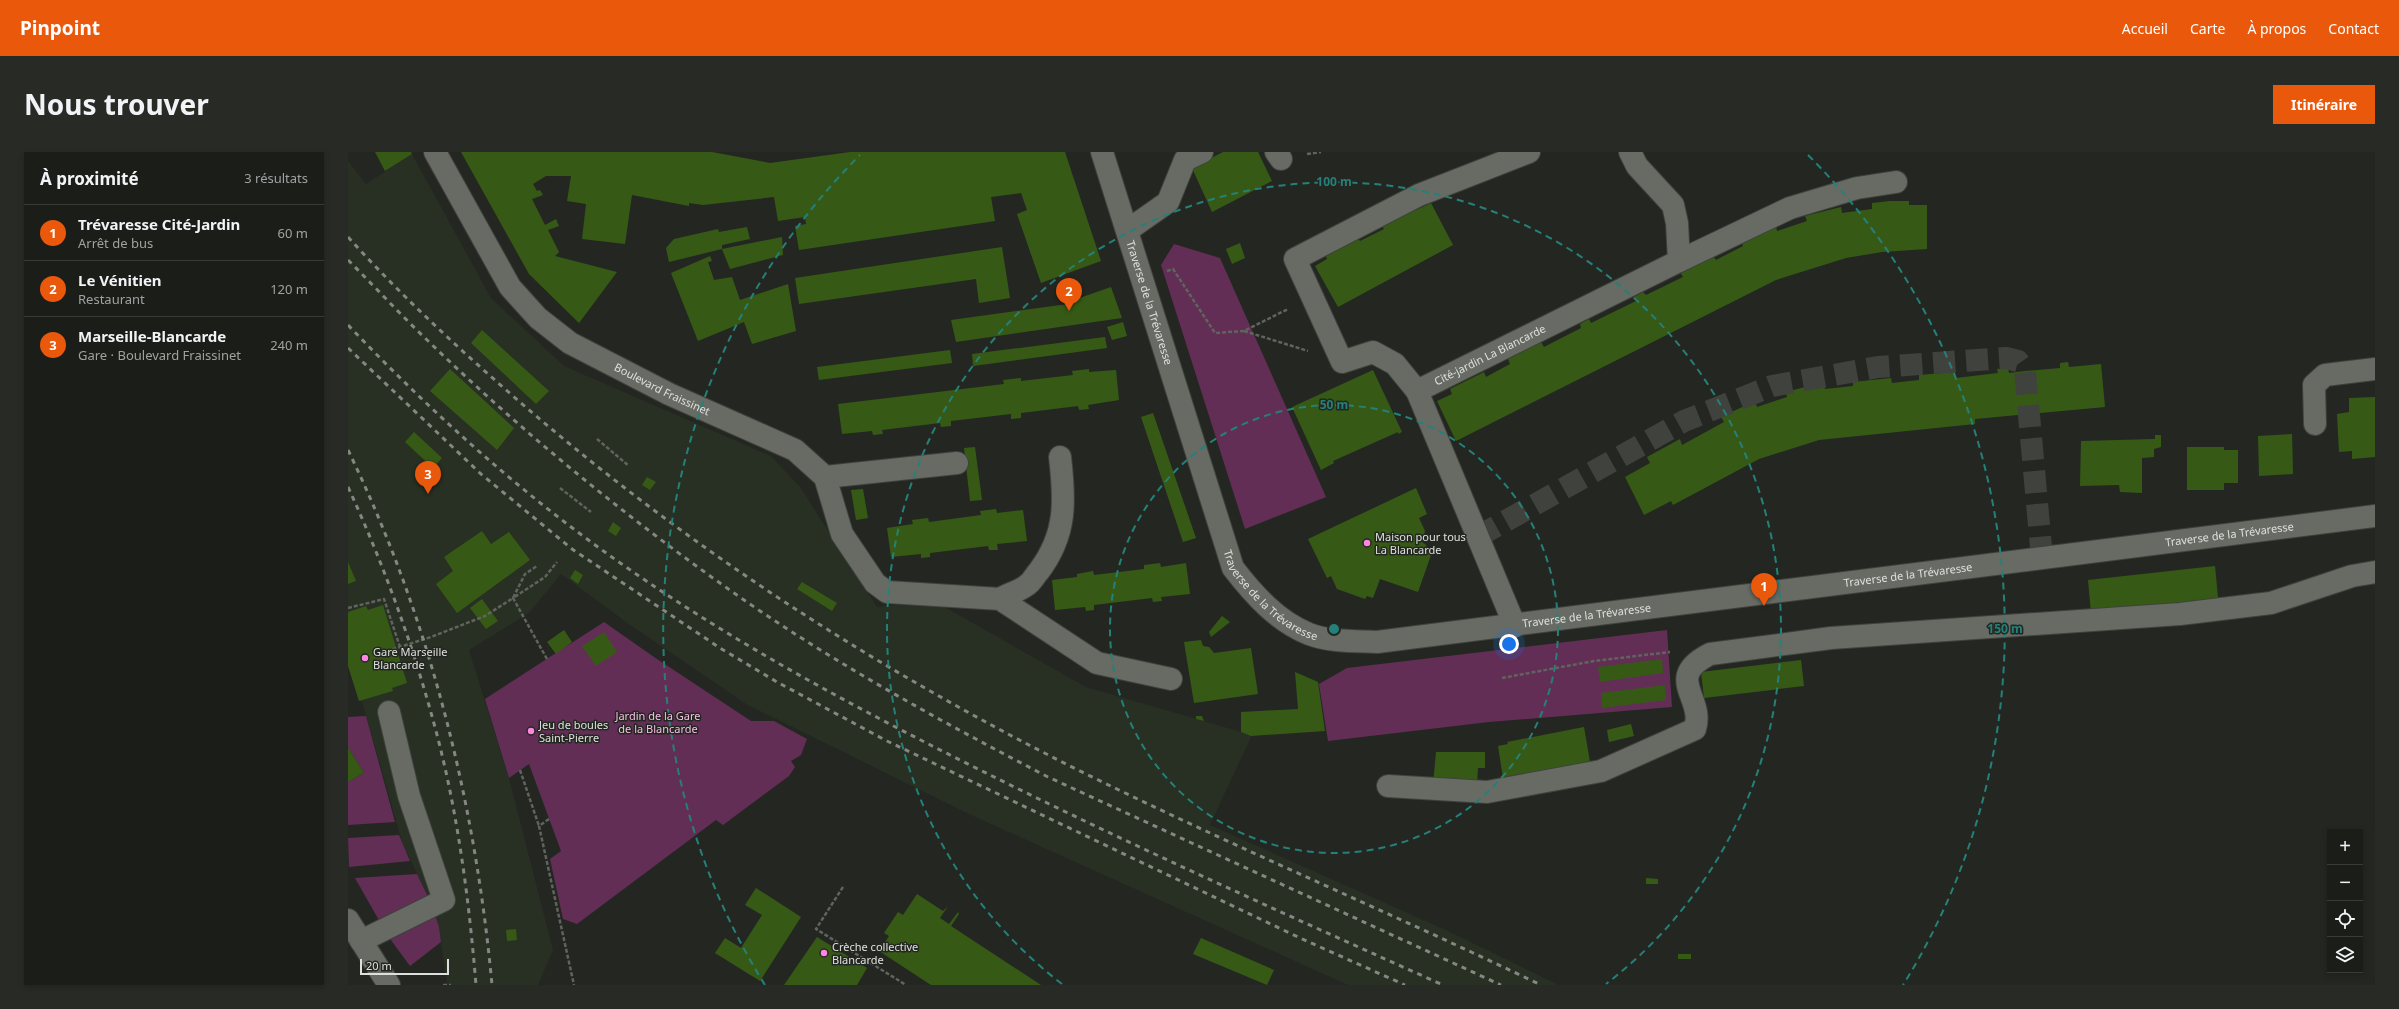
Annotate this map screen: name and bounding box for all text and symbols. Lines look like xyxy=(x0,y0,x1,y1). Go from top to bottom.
text: Pinpoint xyxy=(20,15,100,41)
text: Accueil xyxy=(2122,19,2168,38)
text: Carte xyxy=(2190,19,2225,38)
text: À propos xyxy=(2247,19,2306,38)
text: Contact xyxy=(2328,19,2379,38)
text: Nous trouver xyxy=(24,85,209,123)
button: Itinéraire xyxy=(2273,85,2375,124)
text: À proximité xyxy=(40,167,139,190)
text: 3 résultats xyxy=(244,169,308,187)
text: 100 m xyxy=(1316,173,1352,190)
text: Trévaresse Cité-Jardin xyxy=(78,214,240,234)
text: 1 xyxy=(49,224,57,242)
text: 60 m xyxy=(278,224,308,242)
text: Arrêt de bus xyxy=(78,234,153,252)
street label: Traverse de la Trévaresse xyxy=(1123,239,1177,367)
text: Le Vénitien xyxy=(78,270,162,290)
pin: 2 xyxy=(1056,278,1082,311)
text: 2 xyxy=(49,280,57,298)
text: 120 m xyxy=(270,280,308,298)
text: Restaurant xyxy=(78,290,145,308)
street label: Cité-jardin La Blancarde xyxy=(1431,320,1548,388)
text: Marseille-Blancarde xyxy=(78,326,226,346)
text: 3 xyxy=(49,336,57,354)
text: 240 m xyxy=(270,336,308,354)
text: Gare · Boulevard Fraissinet xyxy=(78,346,241,364)
street label: Boulevard Fraissinet xyxy=(612,359,713,418)
text: 50 m xyxy=(1320,396,1348,413)
pin: 3 xyxy=(415,461,441,494)
street label: Traverse de la Trévaresse xyxy=(2164,518,2295,549)
place label: Maison pour tous La Blancarde xyxy=(1375,529,1466,557)
marker: Maison pour tous La Blancarde xyxy=(1362,538,1372,548)
street label: Traverse de la Trévaresse xyxy=(1221,548,1320,643)
street label: Traverse de la Trévaresse xyxy=(1843,559,1973,590)
pin: 1 xyxy=(1751,573,1777,606)
street label: Traverse de la Trévaresse xyxy=(1521,599,1652,631)
text: 150 m xyxy=(1987,620,2023,637)
centre of rings xyxy=(1327,622,1341,636)
your location xyxy=(1499,634,1519,654)
place label: Gare Marseille Blancarde xyxy=(373,644,447,672)
marker: Gare Marseille Blancarde xyxy=(360,653,370,663)
park label: Jardin de la Gare de la Blancarde xyxy=(614,708,701,736)
place label: Jeu de boules Saint-Pierre xyxy=(538,717,608,745)
marker: Jeu de boules Saint-Pierre xyxy=(526,726,536,736)
map controls xyxy=(2327,829,2363,973)
button: + xyxy=(2327,829,2363,865)
button: − xyxy=(2327,865,2363,901)
button: locate xyxy=(2327,901,2363,937)
button: layers xyxy=(2327,937,2363,973)
place label: Crèche collective Blancarde xyxy=(832,939,918,967)
marker: Crèche collective Blancarde xyxy=(819,948,829,958)
scale bar xyxy=(360,957,449,976)
text: 20 m xyxy=(366,958,392,973)

